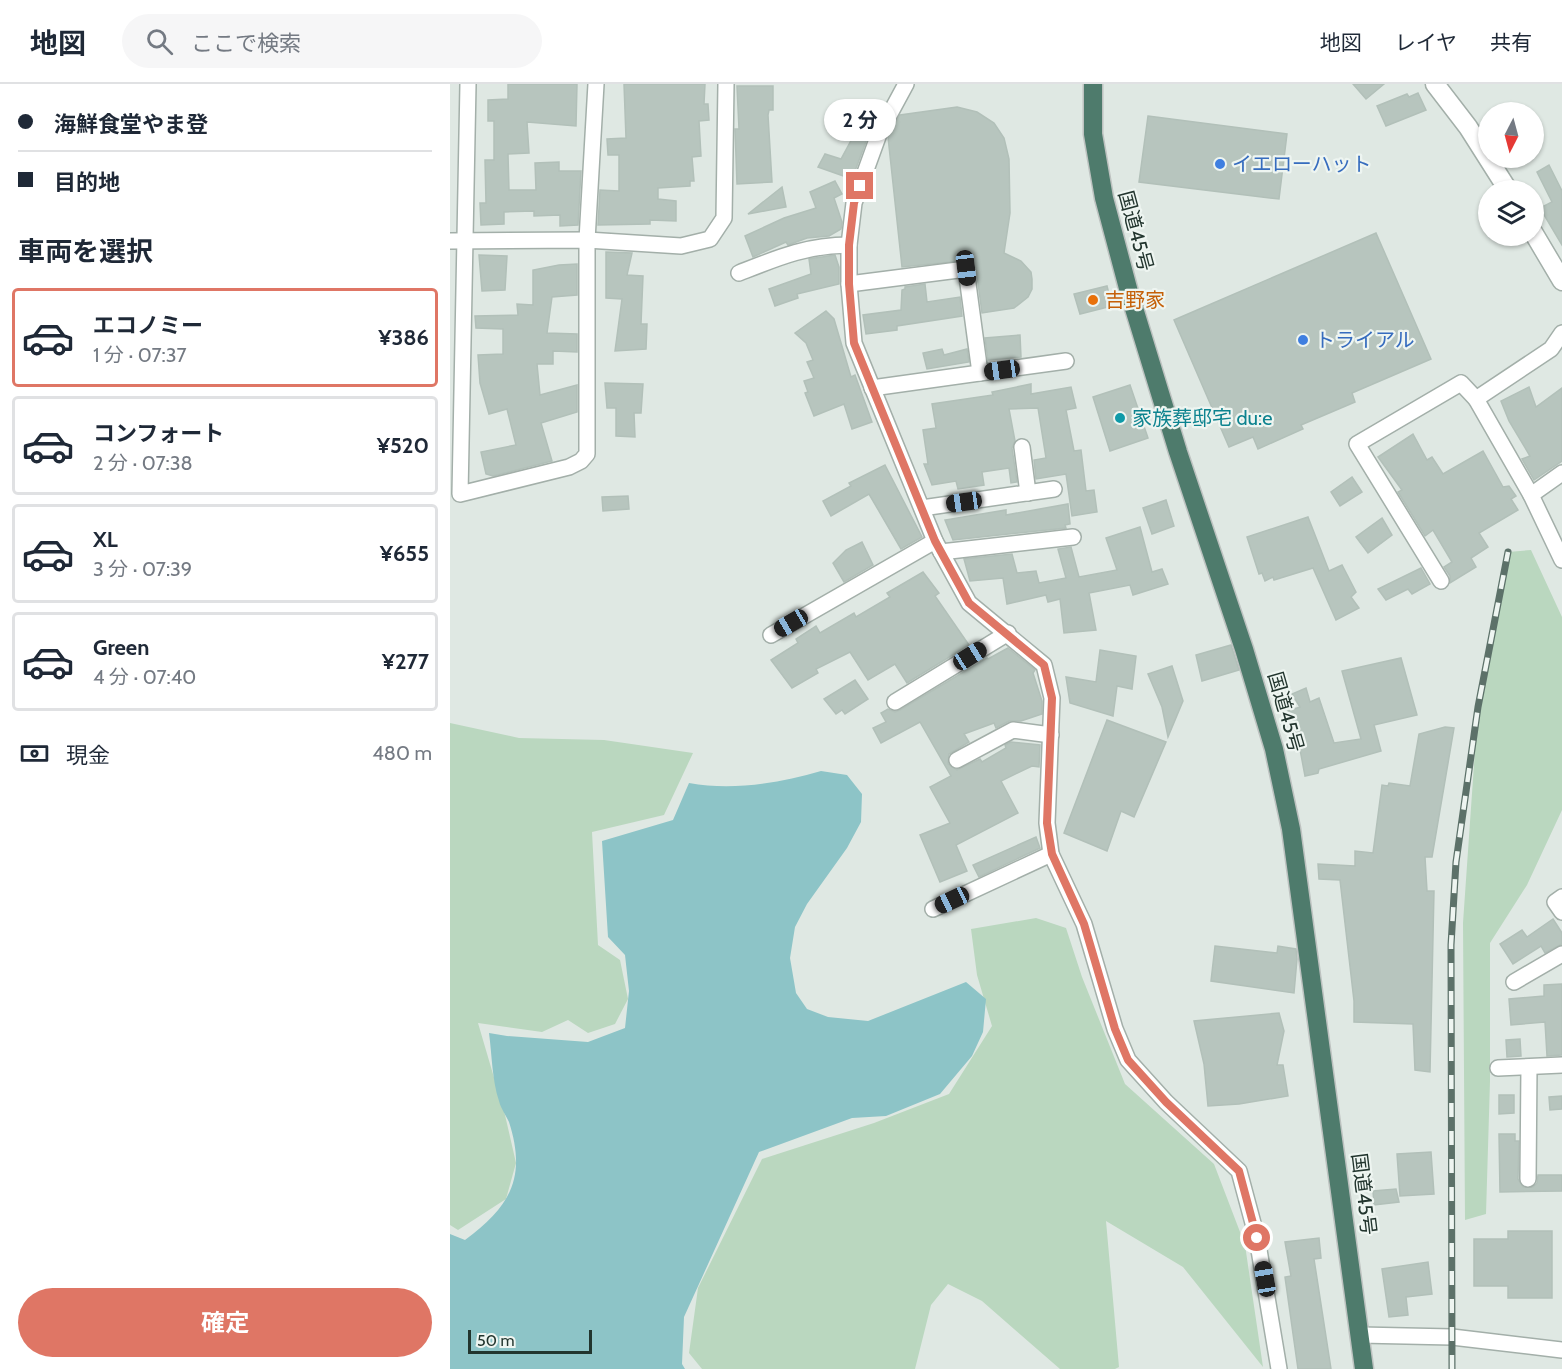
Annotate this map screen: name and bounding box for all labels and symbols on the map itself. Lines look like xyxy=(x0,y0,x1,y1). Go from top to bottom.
callout: 2 分 xyxy=(824,99,896,141)
north arrow xyxy=(1478,102,1544,168)
place label: イエローハット xyxy=(1232,152,1371,176)
marker: イエローハット xyxy=(1213,157,1227,171)
route end xyxy=(846,172,873,199)
street label: 国道45号 xyxy=(1114,188,1158,274)
car xyxy=(955,249,977,287)
place label: 吉野家 xyxy=(1105,288,1165,312)
marker: 吉野家 xyxy=(1086,293,1100,307)
place label: トライアル xyxy=(1315,328,1415,352)
marker: トライアル xyxy=(1296,333,1310,347)
car xyxy=(983,359,1021,381)
place label: 家族葬邸宅 du:e xyxy=(1132,406,1272,430)
marker: 家族葬邸宅 du:e xyxy=(1113,411,1127,425)
car xyxy=(945,491,983,513)
car xyxy=(771,606,811,640)
car xyxy=(950,639,990,673)
street label: 国道45号 xyxy=(1263,669,1309,755)
car xyxy=(932,884,972,916)
street label: 国道45号 xyxy=(1347,1152,1381,1236)
route start xyxy=(1243,1224,1270,1251)
car xyxy=(1253,1260,1277,1298)
scale bar xyxy=(468,1327,592,1354)

